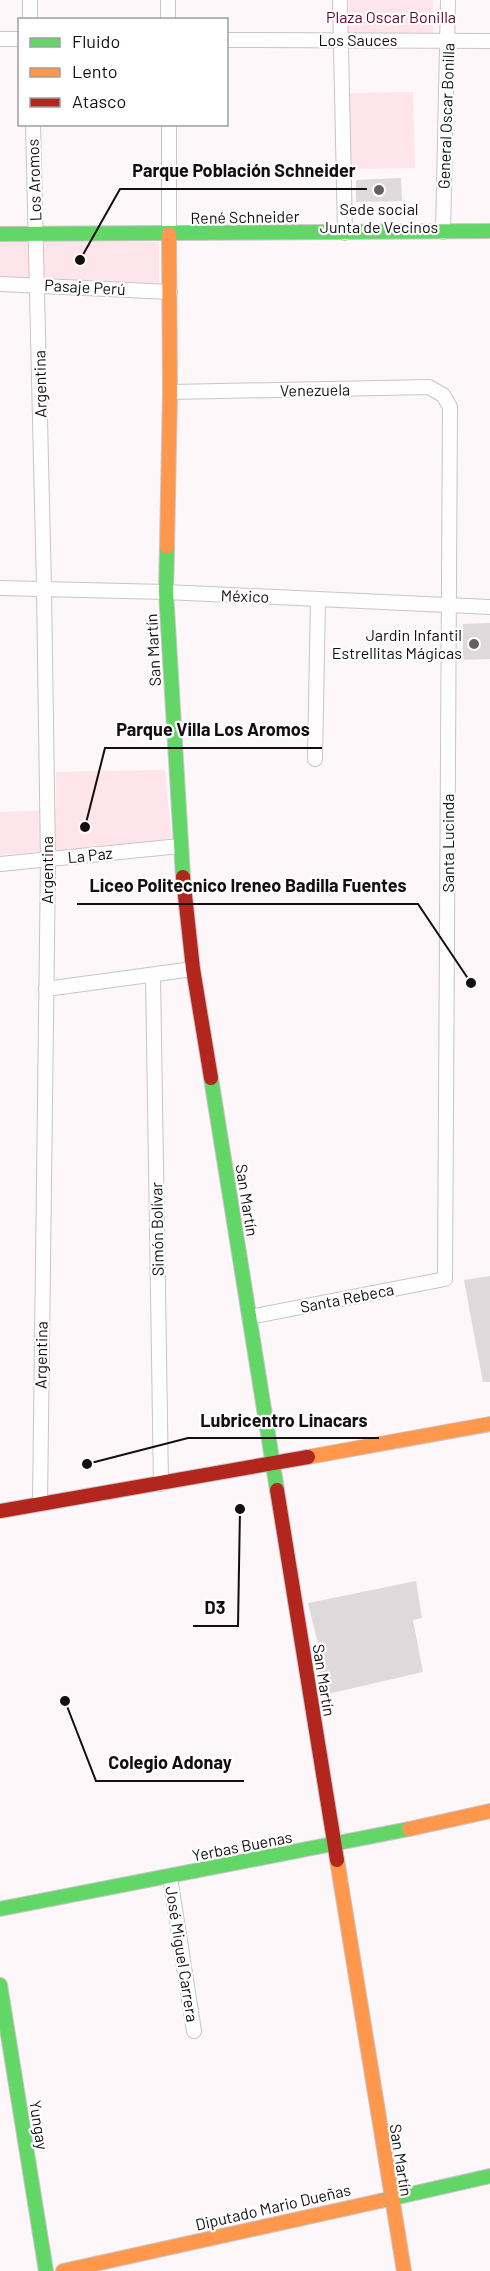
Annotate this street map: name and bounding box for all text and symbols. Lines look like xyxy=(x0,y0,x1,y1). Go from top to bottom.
park label: Plaza Oscar Bonilla xyxy=(326,7,456,26)
legend xyxy=(18,18,228,126)
text: Fluido xyxy=(72,30,120,52)
street label: Los Sauces xyxy=(318,30,398,49)
street label: General Oscar Bonilla xyxy=(433,43,458,189)
text: Lento xyxy=(72,60,118,82)
text: Atasco xyxy=(72,90,126,112)
street label: Los Aromos xyxy=(23,139,44,222)
callout: Parque Población Schneider xyxy=(120,153,367,189)
text: Parque Población Schneider xyxy=(132,159,356,181)
marker: Sede social Junta de Vecinos xyxy=(372,183,386,197)
place label: Sede social Junta de Vecinos xyxy=(320,199,438,236)
street label: René Schneider xyxy=(190,206,300,227)
street label: Pasaje Perú xyxy=(44,275,126,298)
street label: Argentina xyxy=(29,350,50,418)
street label: Venezuela xyxy=(280,379,350,400)
street label: México xyxy=(220,585,270,606)
street label: San Martín xyxy=(141,613,164,687)
place label: Jardin Infantil Estrellitas Mágicas xyxy=(332,625,462,662)
marker: Jardin Infantil Estrellitas Mágicas xyxy=(467,637,481,651)
callout: Parque Villa Los Aromos xyxy=(105,712,322,748)
text: Parque Villa Los Aromos xyxy=(116,718,310,740)
street label: Santa Lucinda xyxy=(438,794,457,892)
street label: Argentina xyxy=(37,836,56,904)
street label: La Paz xyxy=(66,843,113,866)
callout: Liceo Politecnico Ireneo Badilla Fuentes xyxy=(77,868,418,904)
text: Liceo Politecnico Ireneo Badilla Fuentes xyxy=(89,874,407,896)
street label: San Martín xyxy=(232,1162,263,1237)
street label: Simón Bolívar xyxy=(146,1182,167,1276)
street label: Santa Rebeca xyxy=(298,1279,395,1316)
street label: Argentina xyxy=(30,1321,51,1389)
callout: Lubricentro Linacars xyxy=(188,1402,379,1438)
text: Lubricentro Linacars xyxy=(200,1409,368,1431)
callout: D3 xyxy=(193,1590,238,1626)
text: D3 xyxy=(205,1596,225,1618)
street label: San Martín xyxy=(309,1642,340,1717)
callout: Colegio Adonay xyxy=(96,1745,244,1781)
text: Colegio Adonay xyxy=(108,1751,232,1773)
street label: Yerbas Buenas xyxy=(190,1826,294,1865)
street label: José Miguel Carrera xyxy=(162,1885,203,2023)
street label: Yungay xyxy=(26,2099,53,2152)
street label: San Martín xyxy=(386,2122,417,2197)
street label: Diputado Mario Dueñas xyxy=(193,2179,352,2234)

